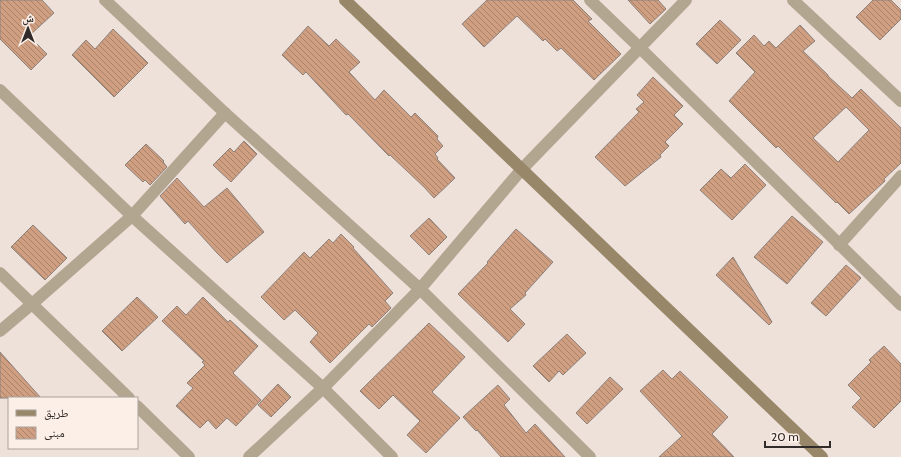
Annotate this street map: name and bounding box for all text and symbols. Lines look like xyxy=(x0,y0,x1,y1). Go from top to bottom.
north arrow xyxy=(8,8,48,48)
text: ش xyxy=(22,11,34,26)
legend xyxy=(8,397,138,449)
text: طريق xyxy=(44,405,69,420)
scale bar xyxy=(765,423,830,449)
text: مبنى xyxy=(44,425,65,440)
text: 20 m xyxy=(771,429,799,444)

